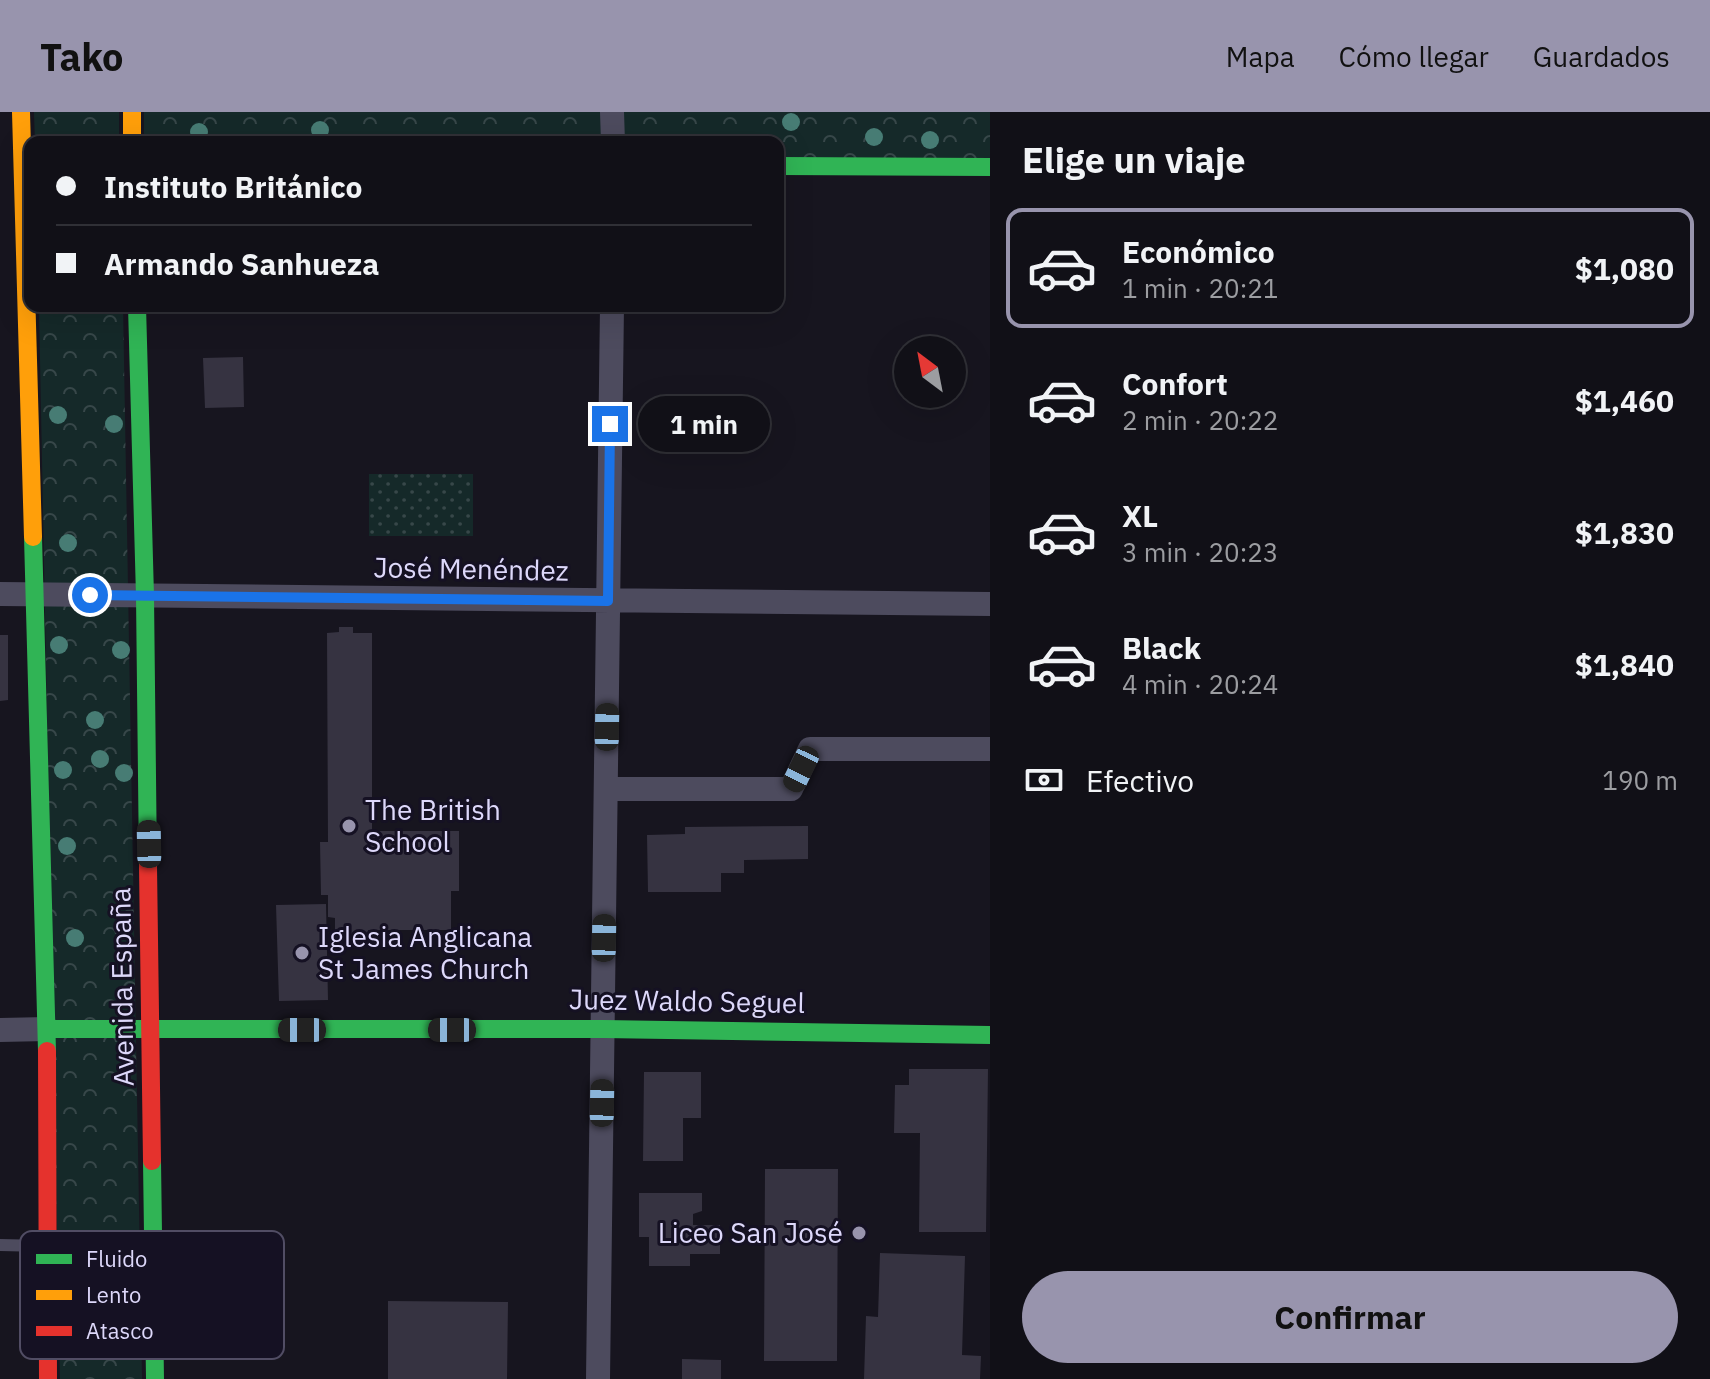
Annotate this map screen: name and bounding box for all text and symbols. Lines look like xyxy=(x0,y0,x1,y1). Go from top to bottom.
text: Tako xyxy=(40,32,124,81)
text: Mapa xyxy=(1226,38,1295,75)
text: Cómo llegar xyxy=(1339,38,1489,75)
text: Guardados xyxy=(1533,38,1670,75)
text: Elige un viaje xyxy=(1022,136,1246,183)
text: Instituto Británico xyxy=(104,167,363,206)
icon: car xyxy=(1026,232,1098,304)
text: Económico xyxy=(1122,232,1275,271)
text: Armando Sanhueza xyxy=(104,244,379,283)
text: $1,080 xyxy=(1575,249,1674,288)
text: 1 min · 20:21 xyxy=(1122,271,1278,305)
north arrow xyxy=(894,336,966,408)
map controls xyxy=(894,336,966,408)
icon: car xyxy=(1026,364,1098,436)
text: Confort xyxy=(1122,364,1228,403)
text: $1,460 xyxy=(1575,381,1674,420)
callout: 1 min xyxy=(638,396,770,452)
text: 2 min · 20:22 xyxy=(1122,403,1278,437)
route end xyxy=(592,406,628,442)
text: 1 min xyxy=(670,407,738,441)
icon: car xyxy=(1026,496,1098,568)
text: XL xyxy=(1122,496,1158,535)
text: $1,830 xyxy=(1575,513,1674,552)
text: 3 min · 20:23 xyxy=(1122,535,1278,569)
street label: José Menéndez xyxy=(373,548,569,589)
route start xyxy=(72,577,108,613)
icon: car xyxy=(1026,628,1098,700)
text: Black xyxy=(1122,628,1201,667)
text: $1,840 xyxy=(1575,645,1674,684)
text: 4 min · 20:24 xyxy=(1122,667,1278,701)
car xyxy=(595,703,619,751)
car xyxy=(780,742,822,796)
icon: cash xyxy=(1022,758,1066,802)
text: Efectivo xyxy=(1086,761,1194,800)
text: 190 m xyxy=(1602,763,1678,797)
place label: The British School xyxy=(365,791,501,860)
marker: The British School xyxy=(340,817,358,835)
car xyxy=(137,820,161,868)
street label: Avenida España xyxy=(101,887,142,1087)
car xyxy=(592,914,616,962)
place label: Iglesia Anglicana St James Church xyxy=(318,918,532,987)
marker: Iglesia Anglicana St James Church xyxy=(293,944,311,962)
street label: Juez Waldo Seguel xyxy=(569,980,805,1021)
car xyxy=(278,1018,326,1042)
car xyxy=(428,1018,476,1042)
car xyxy=(590,1079,614,1127)
place label: Liceo San José xyxy=(658,1214,843,1251)
marker: Liceo San José xyxy=(850,1224,868,1242)
legend xyxy=(20,1231,284,1359)
text: Fluido xyxy=(86,1244,147,1273)
button: Confirmar xyxy=(1022,1271,1678,1363)
text: Lento xyxy=(86,1280,141,1309)
text: Atasco xyxy=(86,1316,153,1345)

